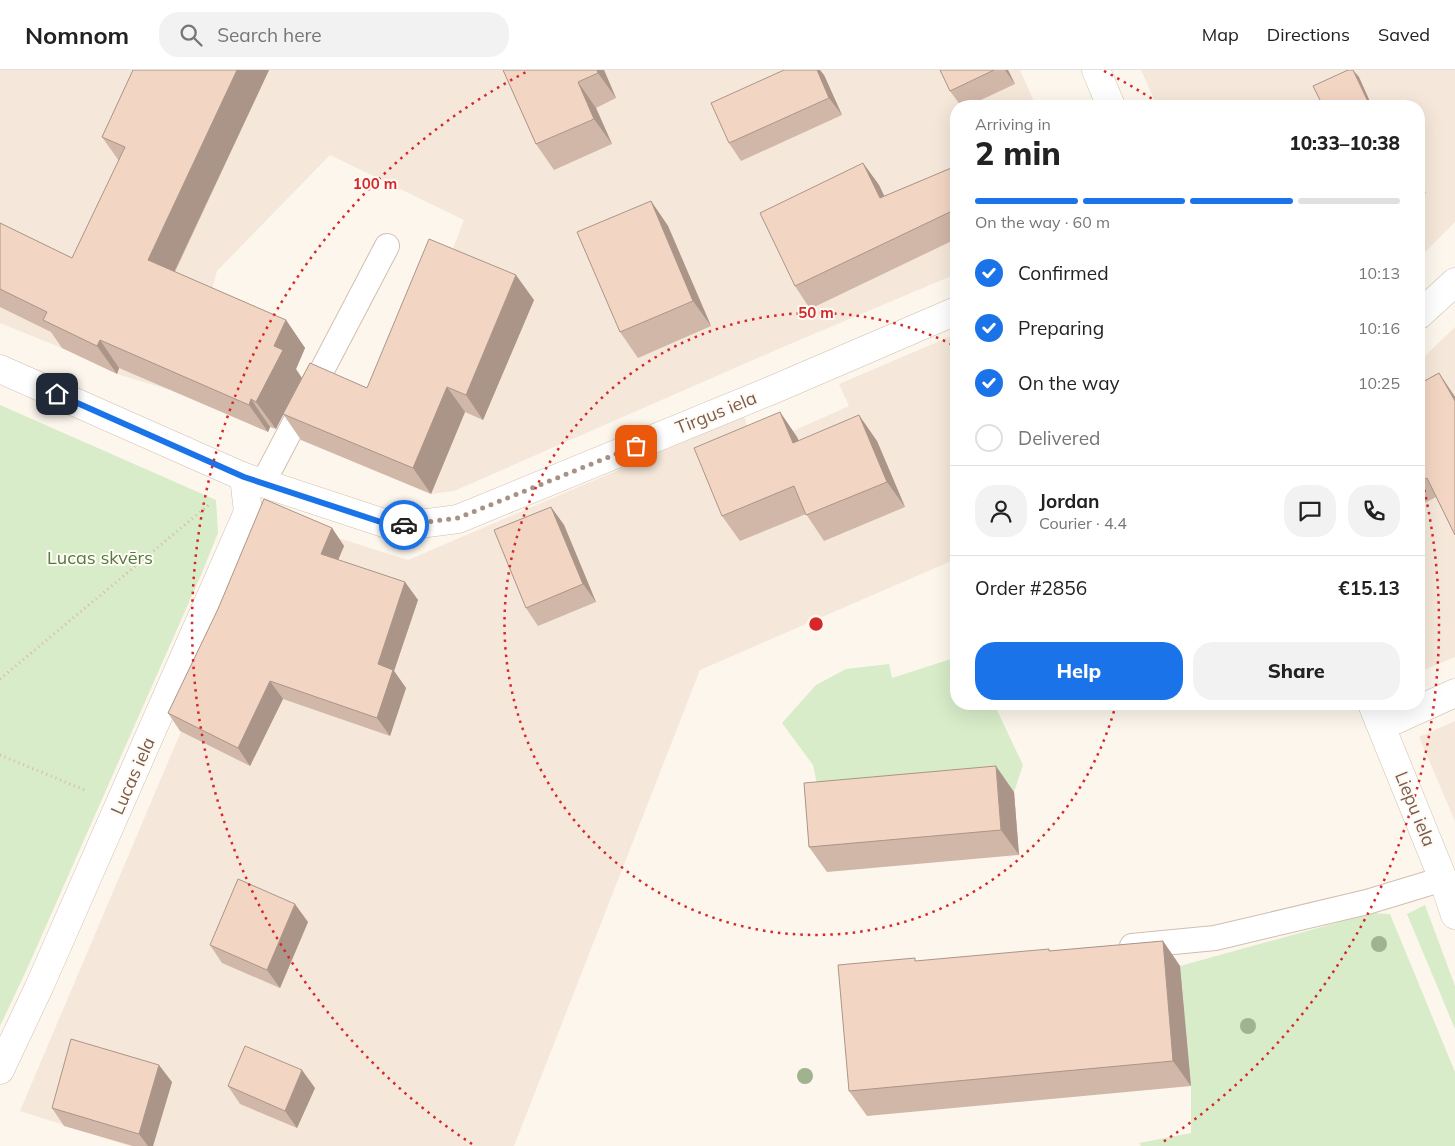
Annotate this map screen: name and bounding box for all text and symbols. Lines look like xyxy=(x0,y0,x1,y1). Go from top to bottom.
search box xyxy=(159,12,509,57)
text: Nomnom xyxy=(25,20,129,50)
icon: search xyxy=(177,21,205,49)
text: Search here xyxy=(217,23,322,47)
text: Map xyxy=(1202,23,1239,46)
text: Directions xyxy=(1267,23,1350,46)
text: Saved xyxy=(1378,23,1430,46)
text: Arriving in xyxy=(975,114,1051,134)
text: 10:33–10:38 xyxy=(1289,131,1400,155)
text: 2 min xyxy=(975,133,1061,173)
text: 100 m xyxy=(353,174,397,193)
text: On the way · 60 m xyxy=(975,212,1110,232)
icon: check xyxy=(975,259,1003,287)
text: Confirmed xyxy=(1018,261,1109,285)
text: 10:13 xyxy=(1358,263,1400,283)
text: 50 m xyxy=(798,303,834,322)
icon: check xyxy=(975,314,1003,342)
text: Preparing xyxy=(1018,316,1104,340)
text: 10:16 xyxy=(1358,318,1400,338)
icon: check xyxy=(975,369,1003,397)
text: On the way xyxy=(1018,371,1120,395)
pin xyxy=(36,373,78,415)
text: 10:25 xyxy=(1358,373,1400,393)
icon: home xyxy=(43,380,71,408)
street label: Tirgus iela xyxy=(672,386,760,439)
pin xyxy=(615,425,657,467)
text: Delivered xyxy=(1018,426,1100,450)
icon: bag xyxy=(622,432,650,460)
button: person xyxy=(975,485,1027,537)
button: chat xyxy=(1284,485,1336,537)
button: phone xyxy=(1348,485,1400,537)
text: Jordan xyxy=(1039,489,1099,513)
courier xyxy=(379,500,429,550)
icon: car xyxy=(390,511,418,539)
text: Courier · 4.4 xyxy=(1039,513,1127,533)
park label: Lucas skvērs xyxy=(47,546,153,569)
text: Order #2856 xyxy=(975,576,1087,600)
text: €15.13 xyxy=(1338,576,1400,600)
centre of rings xyxy=(807,615,825,633)
button: Help xyxy=(975,642,1183,700)
button: Share xyxy=(1193,642,1400,700)
street label: Lucas iela xyxy=(105,733,160,818)
street label: Liepu iela xyxy=(1390,768,1441,850)

